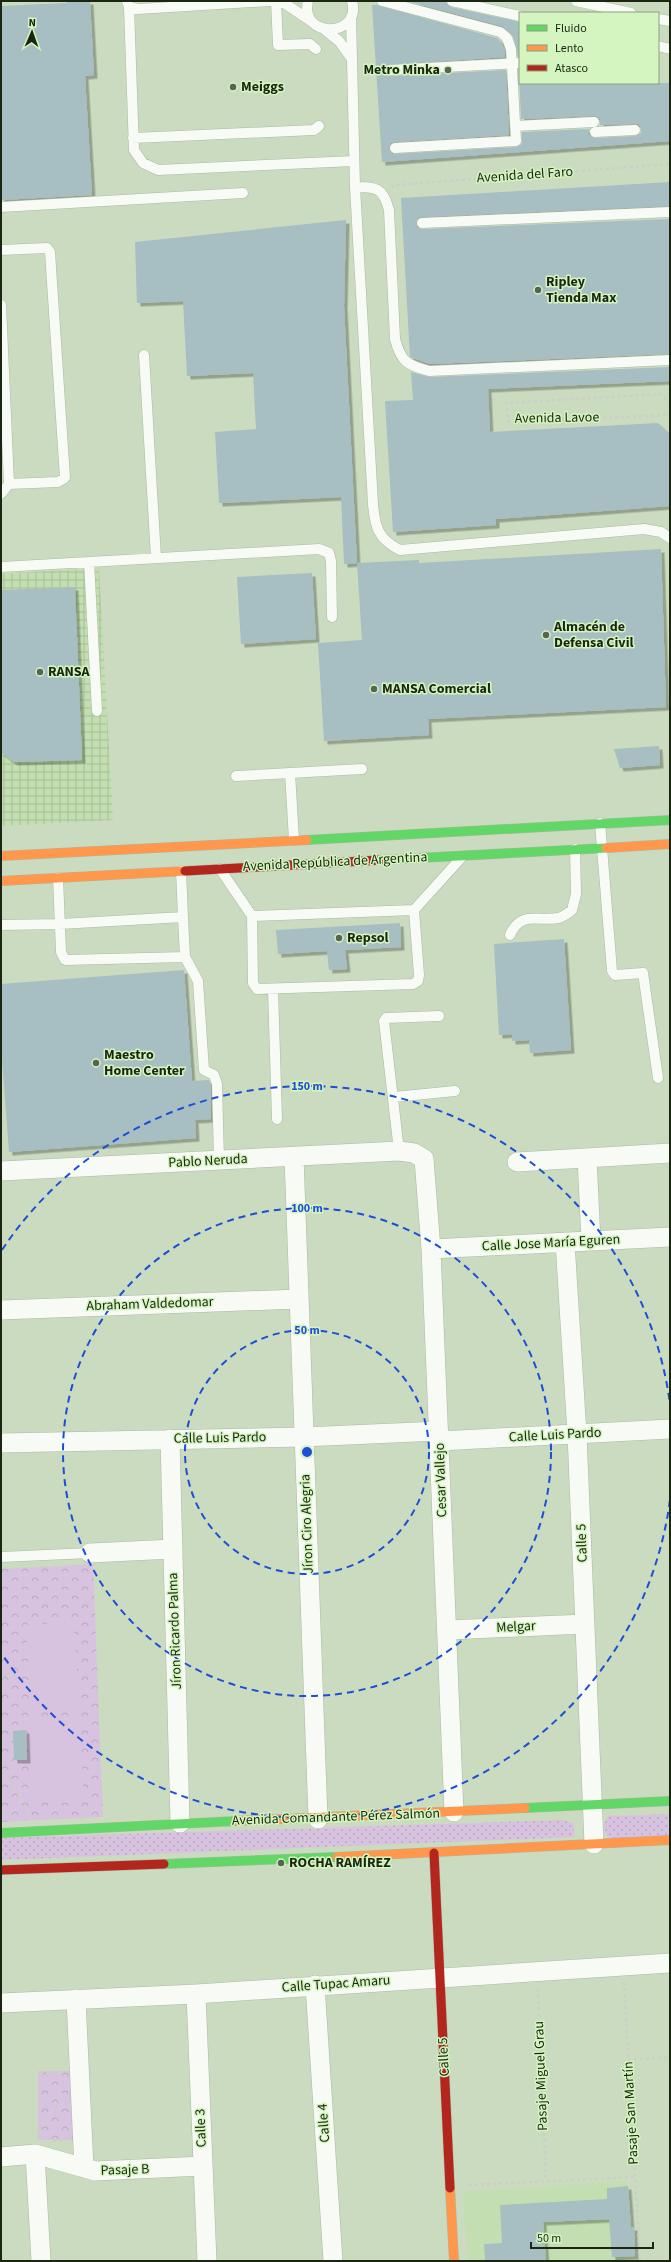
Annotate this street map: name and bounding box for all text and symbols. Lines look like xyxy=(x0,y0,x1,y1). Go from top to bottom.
north arrow xyxy=(12,12,52,52)
legend xyxy=(519,12,659,84)
text: N xyxy=(28,15,36,30)
text: Fluido xyxy=(555,20,587,37)
text: Lento xyxy=(555,40,584,57)
place label: Metro Minka xyxy=(363,60,440,80)
text: Atasco xyxy=(555,60,588,77)
marker: Metro Minka xyxy=(443,65,453,75)
place label: Meiggs xyxy=(241,77,284,97)
marker: Meiggs xyxy=(228,82,238,92)
street label: Avenida del Faro xyxy=(476,162,574,188)
place label: Ripley Tienda Max xyxy=(546,272,616,308)
marker: Ripley Tienda Max xyxy=(533,285,543,295)
street label: Avenida Lavoe xyxy=(515,407,599,429)
place label: Almacén de Defensa Civil xyxy=(553,617,634,653)
marker: Almacén de Defensa Civil xyxy=(541,630,551,640)
place label: RANSA xyxy=(48,662,91,682)
marker: RANSA xyxy=(35,667,45,677)
place label: MANSA Comercial xyxy=(382,679,491,699)
marker: MANSA Comercial xyxy=(369,684,379,694)
street label: Avenida República de Argentina xyxy=(242,847,428,877)
place label: Repsol xyxy=(347,928,389,948)
marker: Repsol xyxy=(334,933,344,943)
place label: Maestro Home Center xyxy=(104,1045,185,1081)
marker: Maestro Home Center xyxy=(91,1058,101,1068)
text: 150 m xyxy=(291,1078,323,1095)
street label: Pablo Neruda xyxy=(168,1149,248,1173)
text: 100 m xyxy=(291,1200,323,1217)
street label: Calle Jose María Eguren xyxy=(481,1229,621,1257)
street label: Abraham Valdedomar xyxy=(86,1292,214,1316)
text: 50 m xyxy=(294,1322,320,1339)
street label: Calle Luis Pardo xyxy=(508,1423,602,1447)
street label: Calle Luis Pardo xyxy=(173,1427,267,1449)
street label: Cesar Vallejo xyxy=(430,1442,452,1518)
centre of rings xyxy=(300,1445,314,1459)
street label: Jíron Ciro Alegria xyxy=(295,1474,319,1574)
street label: Calle 5 xyxy=(571,1523,593,1563)
street label: Jíron Ricardo Palma xyxy=(163,1572,187,1690)
street label: Melgar xyxy=(496,1616,536,1638)
street label: Avenida Comandante Pérez Salmón xyxy=(232,1803,440,1831)
place label: ROCHA RAMÍREZ xyxy=(289,1853,391,1873)
marker: ROCHA RAMÍREZ xyxy=(276,1858,286,1868)
street label: Calle Tupac Amaru xyxy=(281,1970,391,1998)
street label: Pasaje Miguel Grau xyxy=(529,2021,553,2131)
street label: Calle 5 xyxy=(433,2037,455,2077)
street label: Pasaje San Martín xyxy=(618,2061,644,2165)
street label: Calle 4 xyxy=(313,2103,335,2143)
street label: Calle 3 xyxy=(190,2108,212,2148)
street label: Pasaje B xyxy=(100,2159,150,2181)
scale bar xyxy=(531,2224,653,2250)
text: 50 m xyxy=(537,2230,561,2247)

